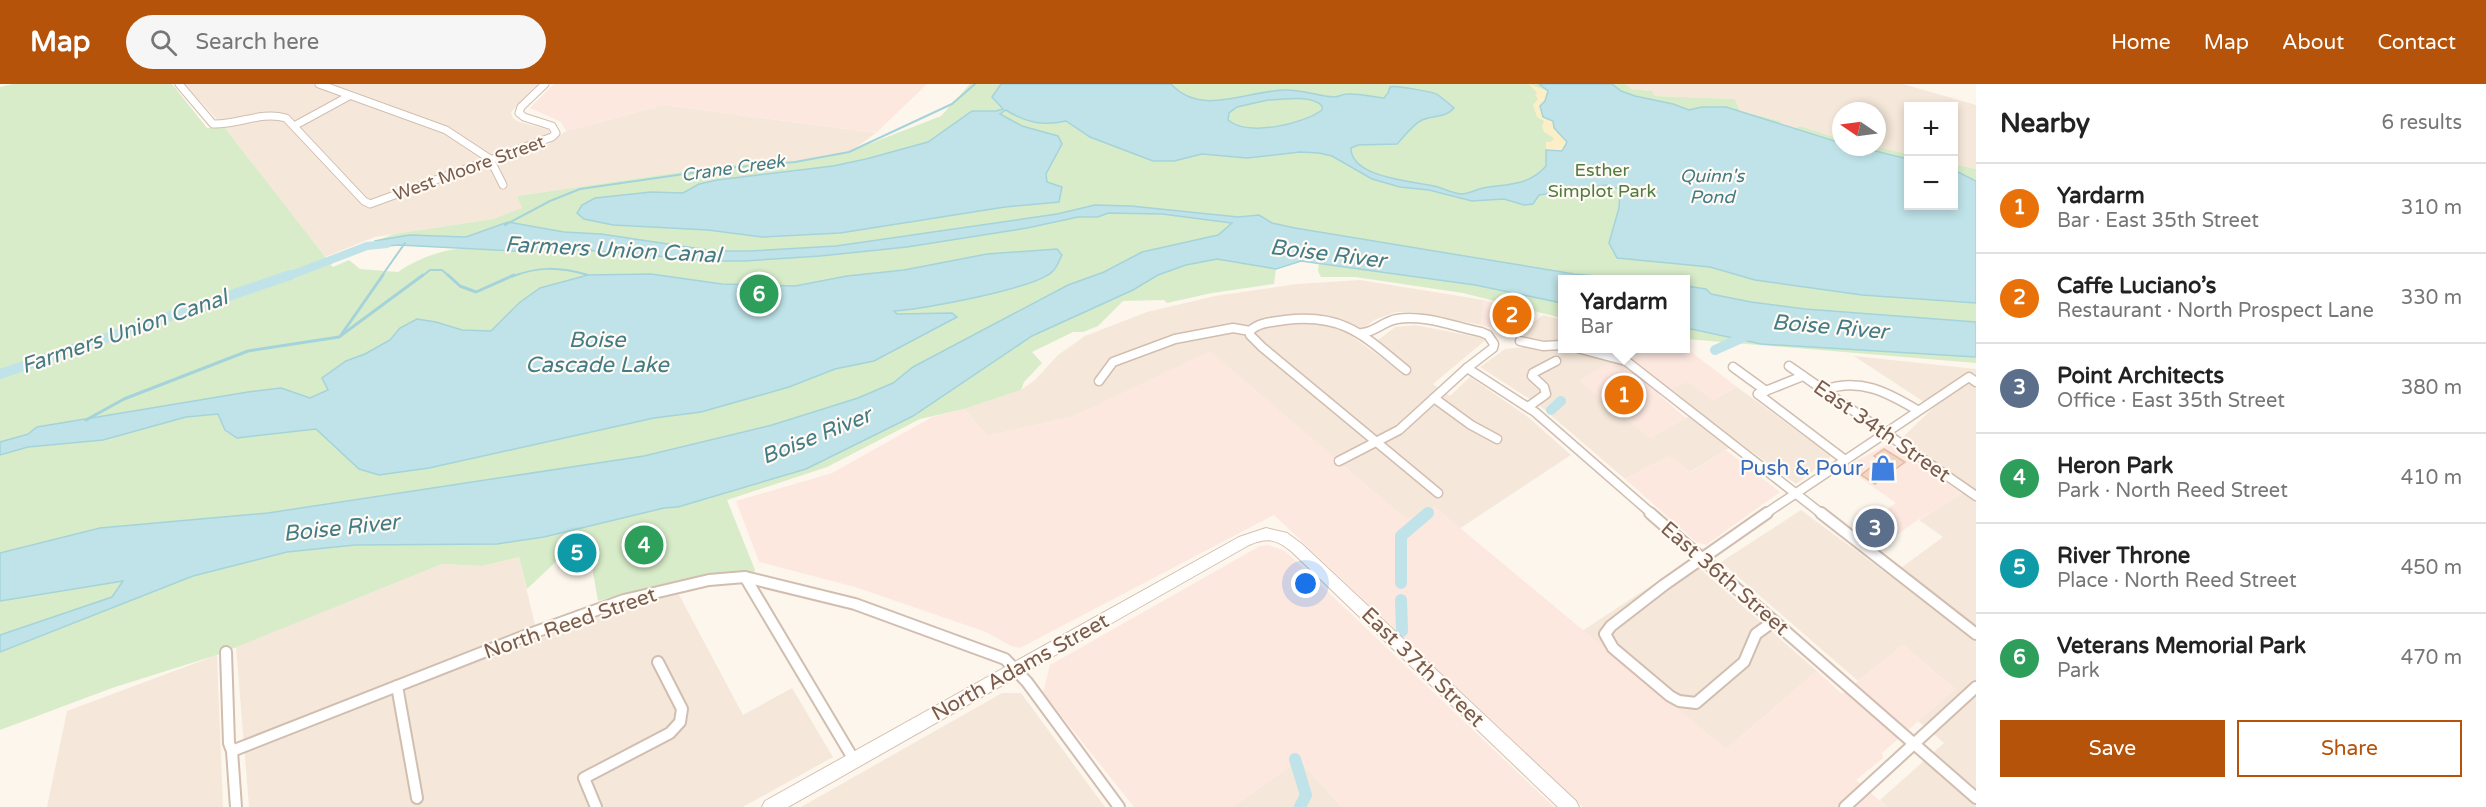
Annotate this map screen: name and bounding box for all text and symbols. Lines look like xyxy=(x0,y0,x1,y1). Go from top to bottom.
search box xyxy=(126,15,546,69)
text: Map xyxy=(30,25,90,59)
icon: search xyxy=(147,26,180,59)
text: Search here xyxy=(195,29,319,55)
text: Home xyxy=(2111,30,2171,55)
text: Map xyxy=(2204,30,2249,55)
text: About xyxy=(2282,30,2344,55)
text: Contact xyxy=(2377,30,2456,55)
north arrow xyxy=(1832,102,1886,156)
map controls xyxy=(1904,102,1958,210)
button: + xyxy=(1904,102,1958,156)
text: Nearby xyxy=(2000,108,2090,139)
text: 6 results xyxy=(2382,111,2462,135)
street label: West Moore Street xyxy=(390,130,548,206)
water label: Crane Creek xyxy=(680,150,787,186)
button: − xyxy=(1904,156,1958,210)
park label: Esther Simplot Park xyxy=(1548,159,1657,202)
water label: Quinn's Pond xyxy=(1680,165,1746,208)
text: Yardarm xyxy=(2057,183,2145,209)
text: 1 xyxy=(2013,196,2026,220)
text: 310 m xyxy=(2401,196,2462,220)
text: Bar · East 35th Street xyxy=(2057,209,2259,233)
water label: Farmers Union Canal xyxy=(504,231,724,269)
water label: Boise River xyxy=(1269,234,1390,274)
pin: 6 xyxy=(740,272,778,316)
text: Caffe Luciano’s xyxy=(2057,273,2216,299)
popup xyxy=(1558,275,1690,353)
water label: Farmers Union Canal xyxy=(18,284,233,379)
text: 2 xyxy=(2013,286,2026,310)
text: 330 m xyxy=(2401,286,2462,310)
text: Yardarm xyxy=(1580,289,1668,315)
pin: 2 xyxy=(1492,292,1532,338)
text: Restaurant · North Prospect Lane xyxy=(2057,299,2374,323)
water label: Boise River xyxy=(1771,309,1892,345)
text: Bar xyxy=(1580,315,1613,339)
water label: Boise Cascade Lake xyxy=(525,327,670,378)
text: Point Architects xyxy=(2057,363,2224,389)
pin: 1 xyxy=(1604,372,1644,418)
street label: East 34th Street xyxy=(1809,375,1955,488)
text: 3 xyxy=(2013,376,2026,400)
text: 380 m xyxy=(2401,376,2462,400)
text: Office · East 35th Street xyxy=(2057,389,2285,413)
water label: Boise River xyxy=(758,401,878,470)
shop icon: Push & Pour xyxy=(1868,453,1898,483)
text: Heron Park xyxy=(2057,453,2173,479)
place label: Push & Pour xyxy=(1740,456,1863,481)
text: 4 xyxy=(2013,466,2026,490)
text: 410 m xyxy=(2401,466,2462,490)
text: Park · North Reed Street xyxy=(2057,479,2288,503)
pin: 3 xyxy=(1856,506,1894,550)
water label: Boise River xyxy=(282,509,403,547)
street label: East 36th Street xyxy=(1656,516,1794,641)
pin: 4 xyxy=(624,522,664,568)
pin: 5 xyxy=(558,530,596,576)
text: River Throne xyxy=(2057,543,2190,569)
text: 5 xyxy=(2013,556,2026,580)
text: 450 m xyxy=(2401,556,2462,580)
your location xyxy=(1291,569,1320,598)
text: Place · North Reed Street xyxy=(2057,569,2297,593)
street label: North Reed Street xyxy=(480,582,660,665)
street label: East 37th Street xyxy=(1356,602,1489,732)
street label: North Adams Street xyxy=(927,608,1113,727)
text: Veterans Memorial Park xyxy=(2057,633,2306,659)
text: 6 xyxy=(2013,646,2026,670)
text: 470 m xyxy=(2401,646,2462,670)
text: Park xyxy=(2057,659,2100,683)
button: Save xyxy=(2000,720,2225,777)
button: Share xyxy=(2237,720,2462,777)

